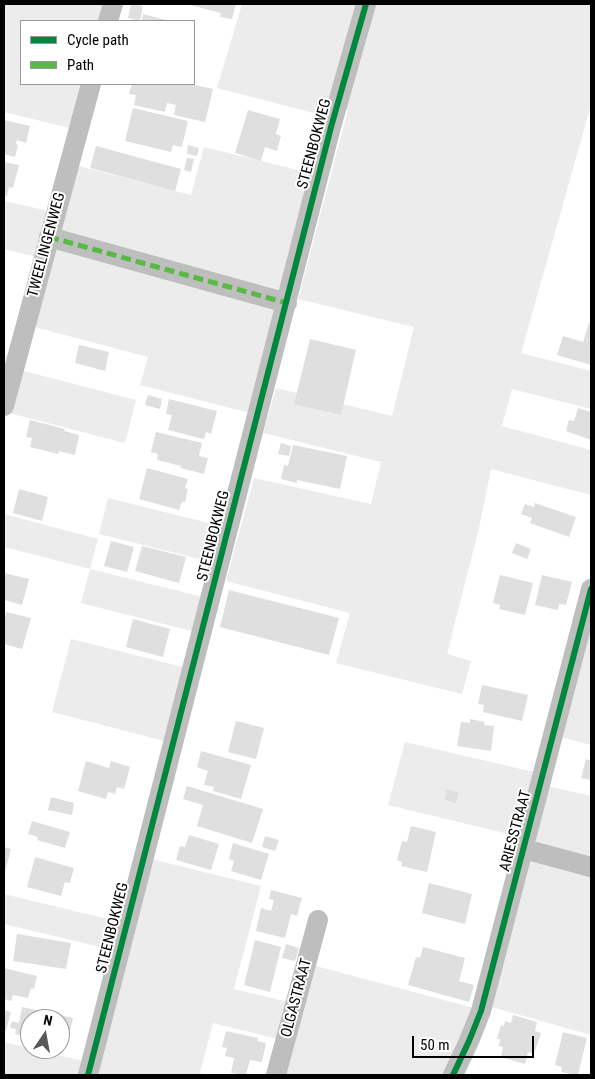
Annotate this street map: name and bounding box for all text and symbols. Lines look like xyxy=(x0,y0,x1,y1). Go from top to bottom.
legend xyxy=(20,20,195,85)
text: Cycle path xyxy=(67,31,129,49)
text: Path xyxy=(67,56,94,74)
street label: STEENBOKWEG xyxy=(294,97,336,191)
street label: TWEELINGENWEG xyxy=(24,191,70,299)
street label: STEENBOKWEG xyxy=(194,489,234,583)
street label: ARIESSTRAAT xyxy=(497,788,535,874)
street label: STEENBOKWEG xyxy=(93,881,133,975)
street label: OLGASTRAAT xyxy=(278,957,316,1039)
north arrow xyxy=(20,1009,70,1059)
text: N xyxy=(42,1012,54,1029)
scale bar xyxy=(415,1026,538,1058)
text: 50 m xyxy=(420,1036,450,1054)

